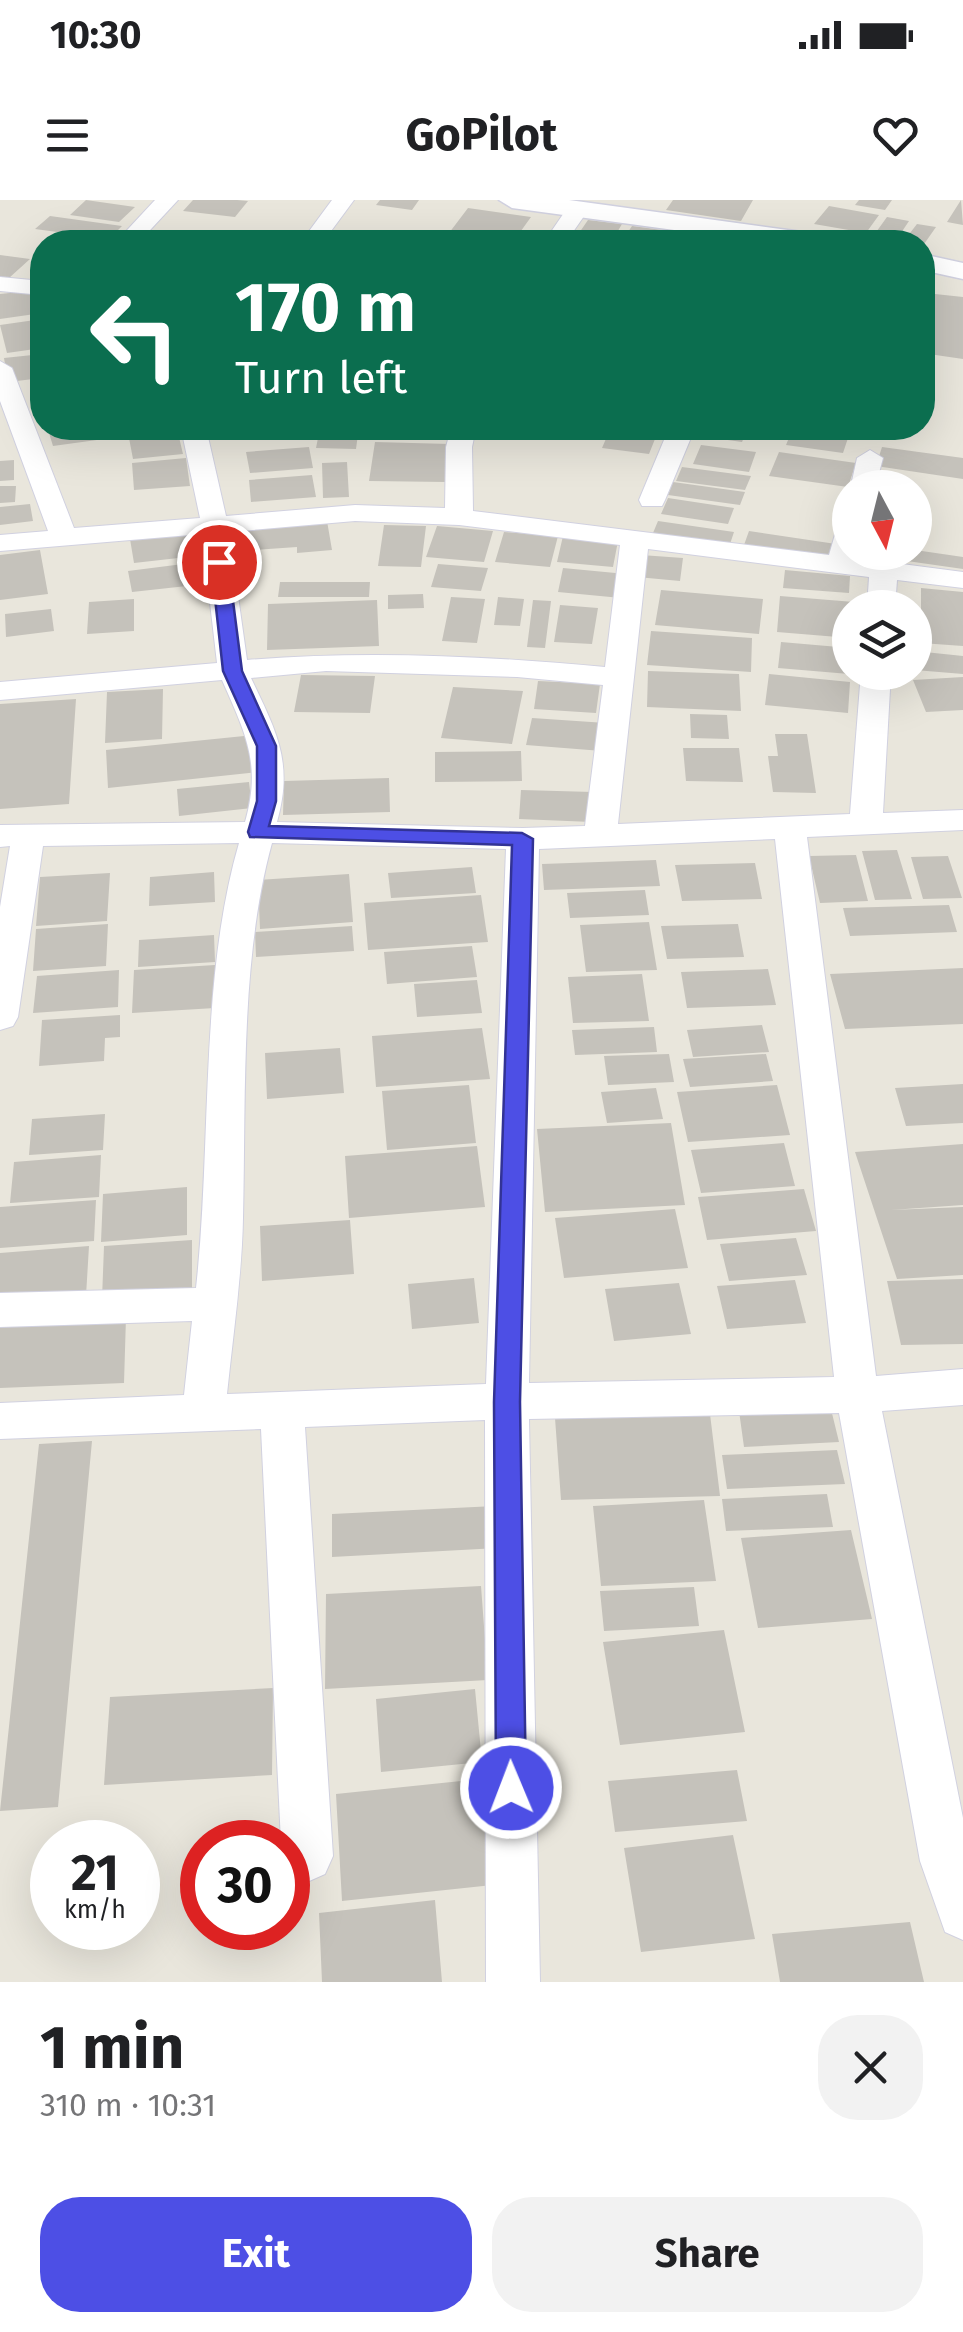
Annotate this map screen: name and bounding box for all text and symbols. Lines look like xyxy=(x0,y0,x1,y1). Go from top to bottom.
text: 10:30 xyxy=(50,12,142,58)
icon: menu xyxy=(40,108,95,163)
text: GoPilot xyxy=(406,108,557,162)
icon: heart xyxy=(868,108,923,163)
text: 170 m xyxy=(235,266,416,350)
icon: left xyxy=(70,270,200,400)
text: Turn left xyxy=(235,351,407,405)
north arrow xyxy=(832,470,932,570)
map controls xyxy=(832,470,932,690)
pin xyxy=(177,520,262,605)
icon: arrive xyxy=(192,535,247,590)
button: layers xyxy=(832,590,932,690)
position arrow xyxy=(459,1736,563,1840)
speed limit sign: 30 xyxy=(180,1820,310,1950)
text: 21 xyxy=(71,1843,119,1903)
text: km/h xyxy=(64,1895,126,1925)
text: 1 min xyxy=(40,2012,184,2084)
button: close xyxy=(818,2015,923,2120)
text: 310 m · 10:31 xyxy=(40,2086,216,2124)
button: Exit xyxy=(40,2197,472,2312)
button: Share xyxy=(492,2197,923,2312)

